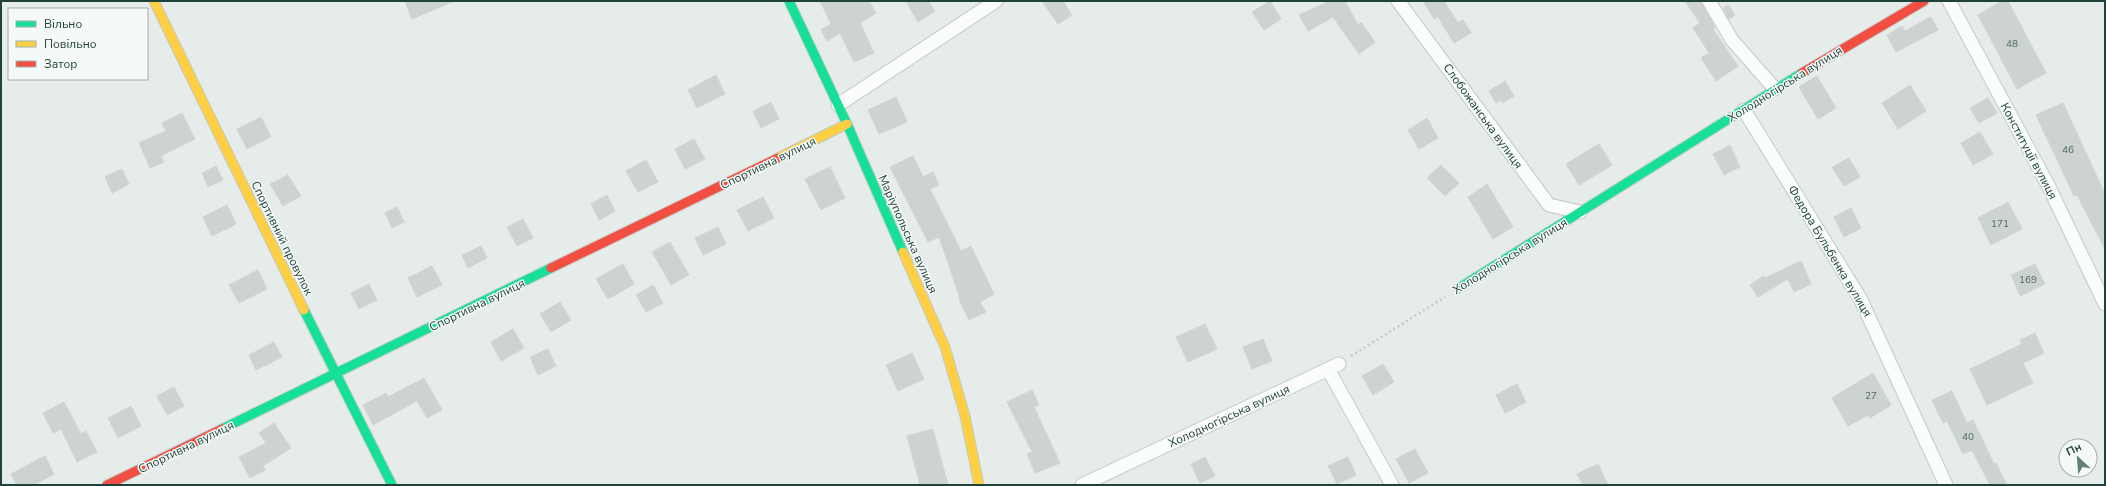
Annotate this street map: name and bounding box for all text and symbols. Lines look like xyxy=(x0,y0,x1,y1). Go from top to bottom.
legend xyxy=(8,8,148,80)
text: Вільно xyxy=(44,16,82,32)
text: Повільно xyxy=(44,36,97,52)
house number: 48 xyxy=(2006,37,2018,51)
street label: Холодногірська вулиця xyxy=(1725,42,1845,126)
text: Затор xyxy=(44,56,77,72)
street label: Слобожанська вулиця xyxy=(1439,60,1527,172)
street label: Конституції вулиця xyxy=(1997,100,2061,202)
street label: Спортивна вулиця xyxy=(718,133,818,193)
house number: 46 xyxy=(2062,143,2074,157)
street label: Маріупольська вулиця xyxy=(875,172,941,296)
street label: Спортивний провулок xyxy=(247,178,317,298)
street label: Федора Бульбенка вулиця xyxy=(1784,182,1876,320)
street label: Холодногірська вулиця xyxy=(1450,214,1570,298)
house number: 171 xyxy=(1991,217,2009,231)
house number: 169 xyxy=(2019,273,2037,287)
street label: Спортивна вулиця xyxy=(427,275,527,335)
street label: Холодногірська вулиця xyxy=(1166,381,1292,451)
house number: 27 xyxy=(1865,389,1877,403)
street label: Спортивна вулиця xyxy=(136,417,236,477)
house number: 40 xyxy=(1962,430,1974,444)
north arrow xyxy=(2058,438,2098,478)
text: Пн xyxy=(2064,439,2084,460)

